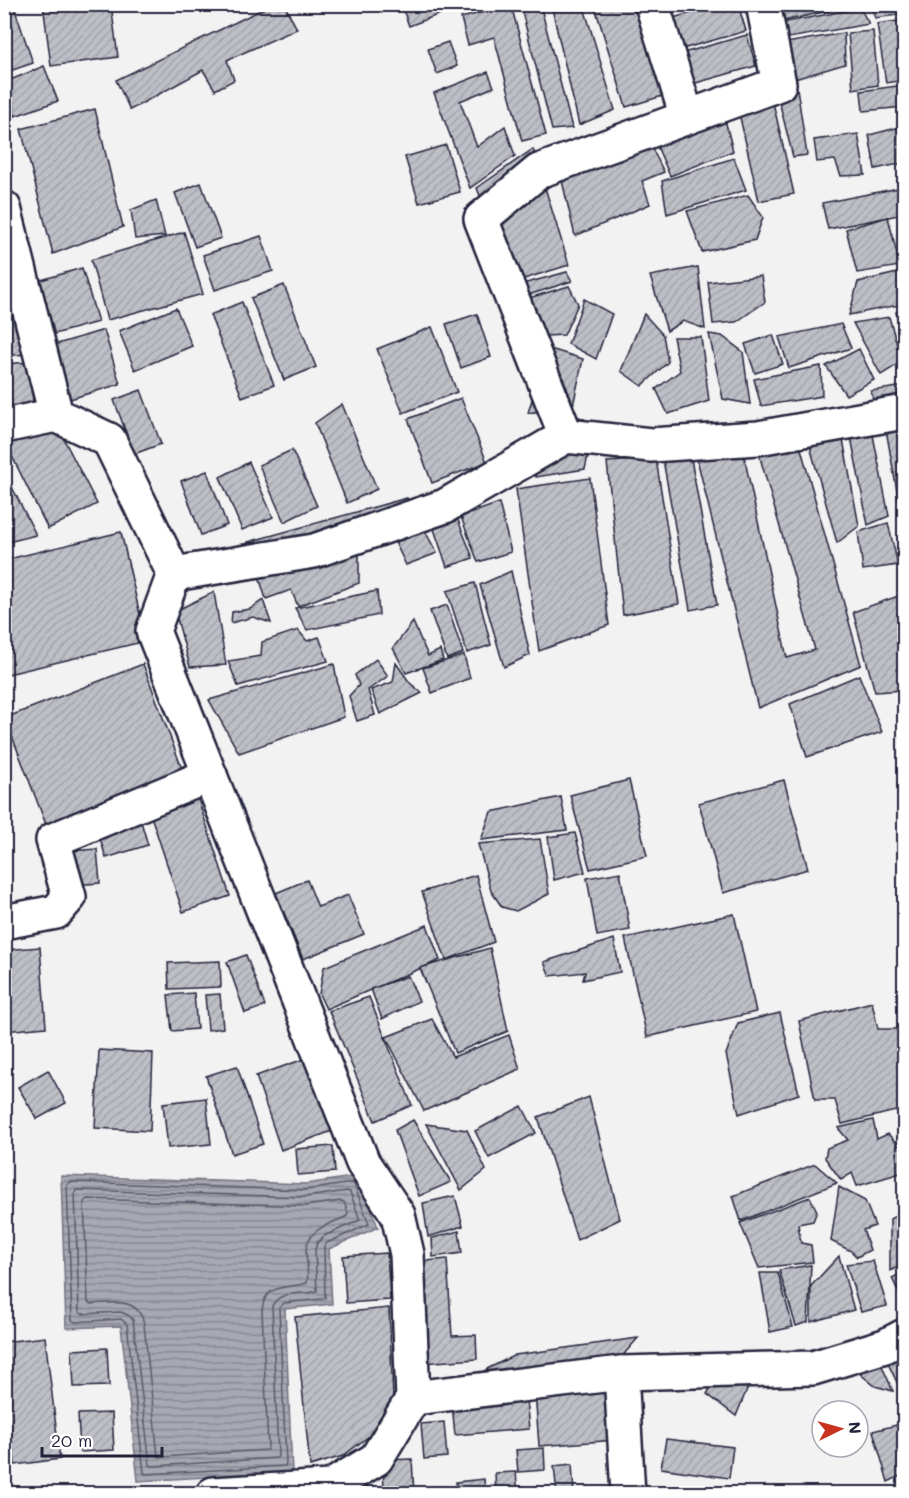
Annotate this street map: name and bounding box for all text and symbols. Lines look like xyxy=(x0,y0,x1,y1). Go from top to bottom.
north arrow xyxy=(810,1399,870,1459)
scale bar xyxy=(42,1420,162,1458)
text: N xyxy=(844,1421,866,1435)
text: 20 m xyxy=(51,1428,92,1452)

